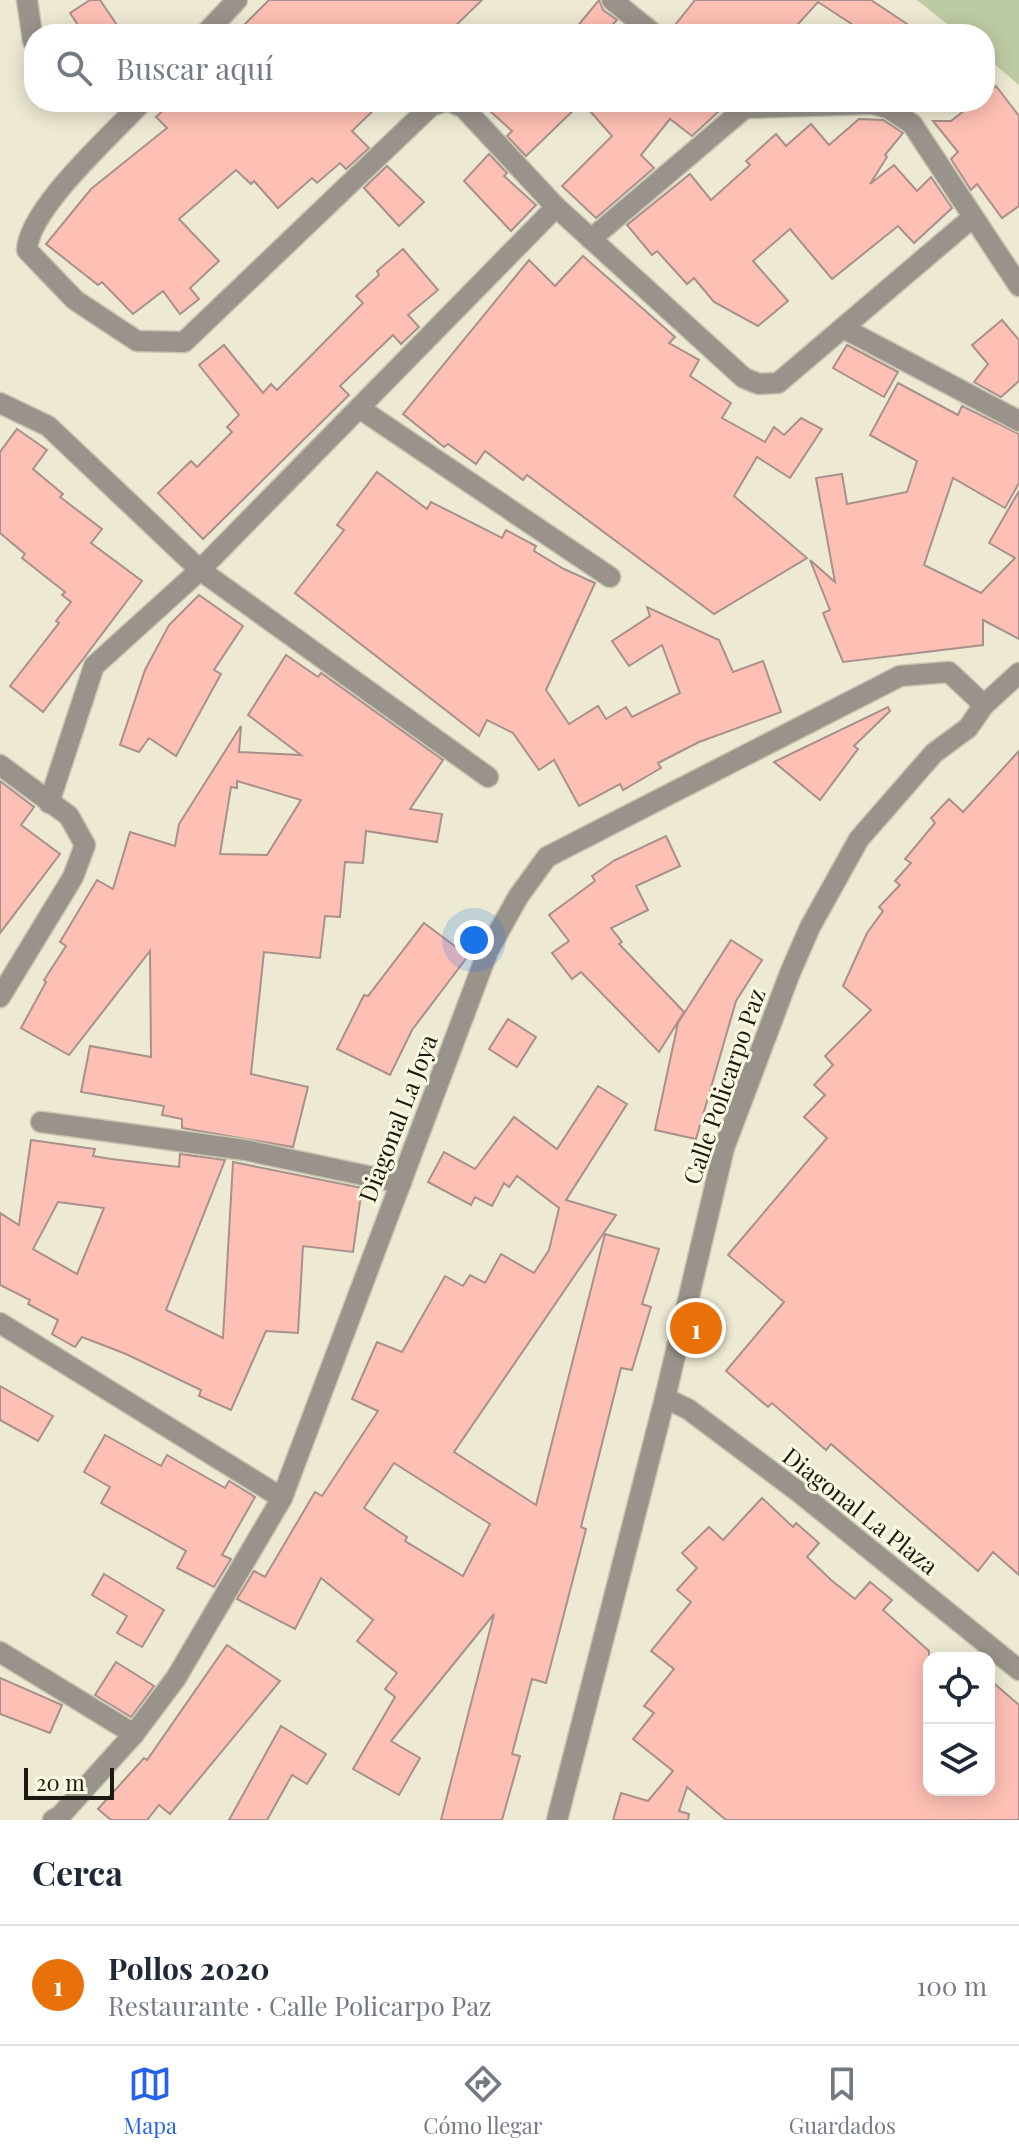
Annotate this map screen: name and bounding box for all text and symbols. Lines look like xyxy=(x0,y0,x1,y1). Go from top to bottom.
search box xyxy=(24,24,995,112)
icon: search xyxy=(52,46,96,90)
text: Buscar aquí xyxy=(116,48,273,88)
your location xyxy=(454,920,494,960)
street label: Calle Policarpo Paz xyxy=(674,984,772,1188)
street label: Diagonal La Joya xyxy=(350,1030,444,1206)
pin: 1 xyxy=(670,1298,722,1358)
street label: Diagonal La Plaza xyxy=(777,1439,945,1581)
map controls xyxy=(923,1652,995,1796)
button: locate xyxy=(923,1652,995,1724)
button: layers xyxy=(923,1724,995,1796)
scale bar xyxy=(24,1764,114,1800)
text: 20 m xyxy=(36,1767,85,1797)
text: Cerca xyxy=(32,1849,123,1895)
text: Pollos 2020 xyxy=(108,1948,270,1988)
text: 1 xyxy=(53,1968,63,2003)
text: 100 m xyxy=(917,1968,987,2003)
text: Restaurante · Calle Policarpo Paz xyxy=(108,1988,491,2023)
tab: Mapa xyxy=(123,2062,177,2140)
tab: Cómo llegar xyxy=(423,2062,543,2140)
tab: Guardados xyxy=(789,2062,896,2140)

